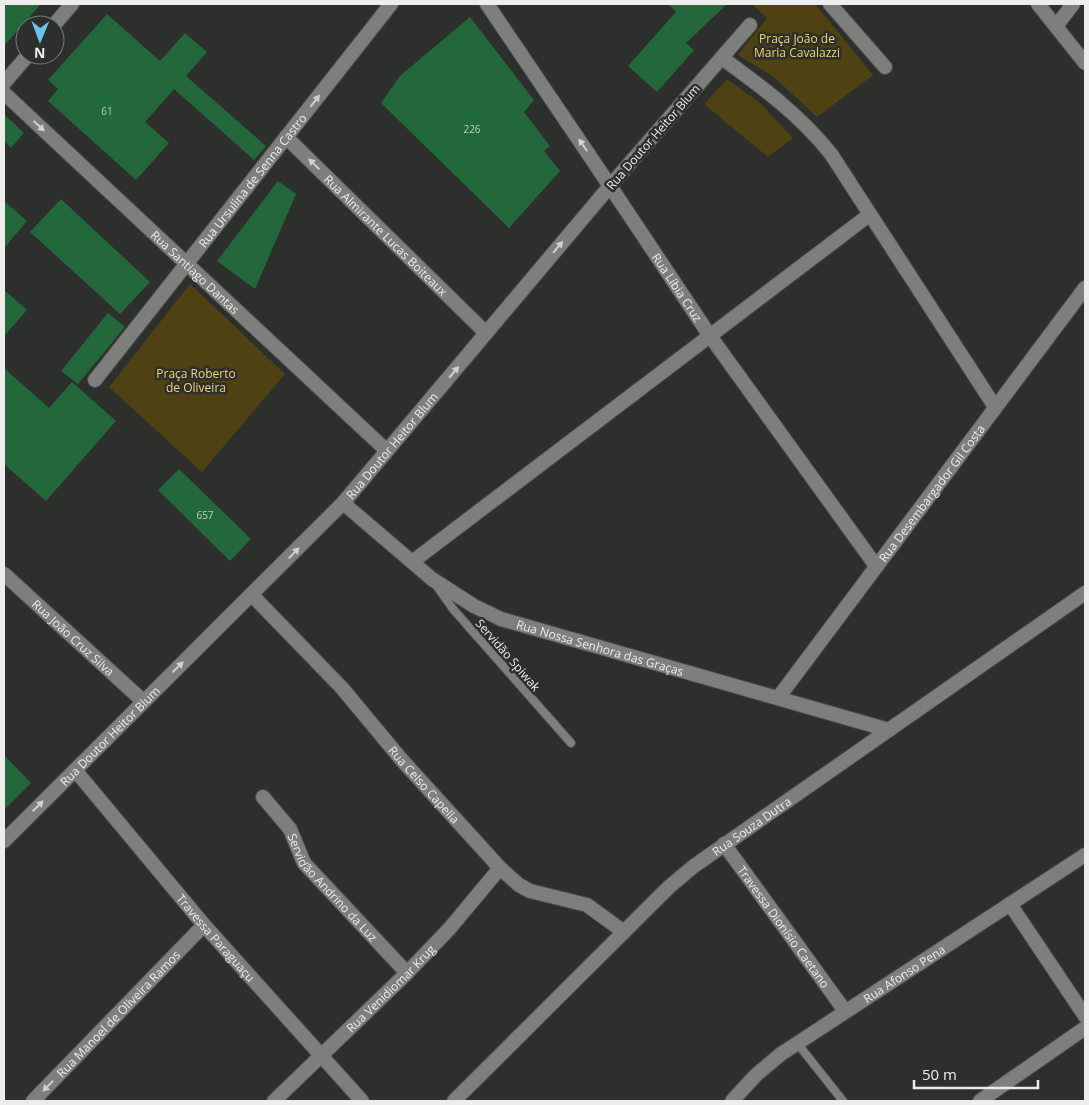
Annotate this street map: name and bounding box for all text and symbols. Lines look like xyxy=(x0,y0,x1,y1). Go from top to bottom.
north arrow xyxy=(15,15,65,65)
park label: Praça João de Maria Cavalazzi xyxy=(754,30,840,61)
text: N xyxy=(34,44,46,63)
street label: Rua Doutor Heitor Blum xyxy=(602,81,704,193)
one-way arrow xyxy=(309,95,320,108)
house number: 61 xyxy=(101,104,113,118)
street label: Rua Ursulina de Senna Castro xyxy=(194,110,310,251)
one-way arrow xyxy=(33,120,45,132)
house number: 226 xyxy=(463,122,481,136)
one-way arrow xyxy=(578,139,587,152)
one-way arrow xyxy=(308,158,320,170)
street label: Rua Almirante Lucas Boiteaux xyxy=(321,171,452,300)
street label: Rua Santiago Dantas xyxy=(147,226,244,318)
one-way arrow xyxy=(553,241,564,254)
street label: Rua Líbia Cruz xyxy=(648,249,707,325)
park label: Praça Roberto de Oliveira xyxy=(156,365,236,396)
one-way arrow xyxy=(448,365,459,378)
street label: Rua Doutor Heitor Blum xyxy=(342,388,441,502)
street label: Rua Desembargador Gil Costa xyxy=(874,421,988,565)
house number: 657 xyxy=(196,508,214,522)
one-way arrow xyxy=(288,547,300,559)
street label: Rua João Cruz Silva xyxy=(29,595,118,679)
street label: Servidão Spiwak xyxy=(472,615,545,695)
street label: Rua Nossa Senhora das Graças xyxy=(514,615,686,679)
one-way arrow xyxy=(172,661,184,673)
street label: Rua Doutor Heitor Blum xyxy=(56,682,163,789)
street label: Rua Celso Capella xyxy=(385,742,464,827)
street label: Rua Souza Dutra xyxy=(708,792,794,860)
one-way arrow xyxy=(32,801,44,813)
street label: Servidão Andrino da Luz xyxy=(284,831,382,945)
street label: Travessa Dionísio Caetano xyxy=(734,862,834,991)
street label: Travessa Paraguaçu xyxy=(173,890,259,985)
street label: Rua Venidiomar Krug xyxy=(342,940,439,1036)
street label: Rua Afonso Pena xyxy=(860,940,948,1007)
street label: Rua Manoel de Oliveira Ramos xyxy=(52,946,184,1081)
scale bar xyxy=(914,1058,1038,1090)
text: 50 m xyxy=(922,1064,957,1084)
one-way arrow xyxy=(42,1079,54,1091)

